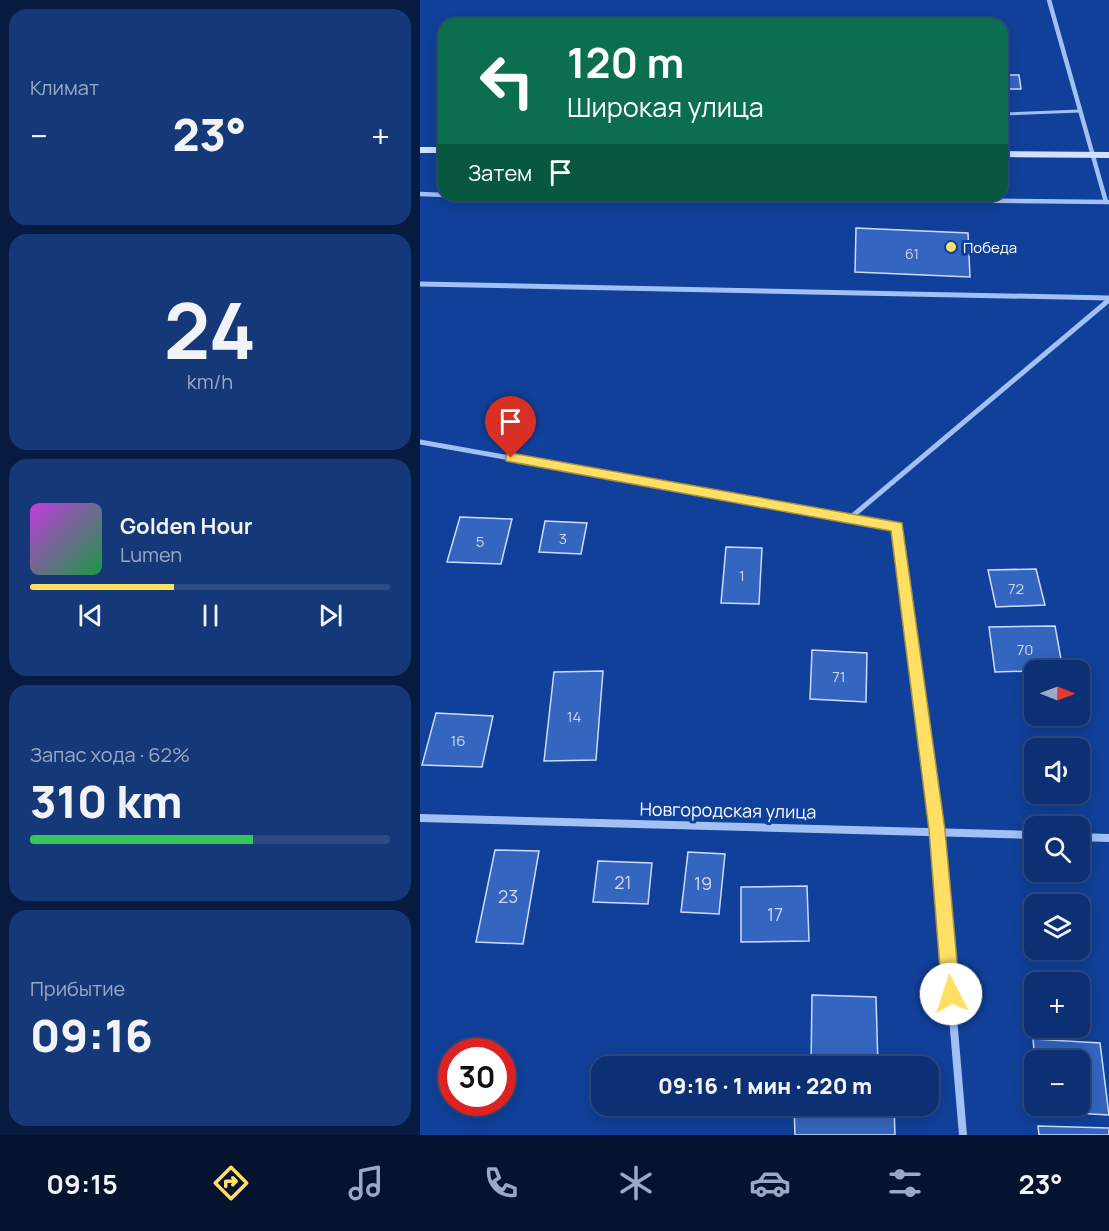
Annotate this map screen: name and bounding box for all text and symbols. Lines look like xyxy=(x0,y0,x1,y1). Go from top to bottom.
text: 120 m xyxy=(567,33,684,91)
icon: left xyxy=(468,42,546,120)
text: Климат xyxy=(30,74,99,101)
text: Широкая улица xyxy=(567,88,764,125)
text: 23° xyxy=(172,103,246,165)
text: − xyxy=(30,113,48,158)
text: + xyxy=(371,113,390,158)
icon: arrive xyxy=(544,156,577,189)
text: Затем xyxy=(468,158,532,188)
place label: Победа xyxy=(963,237,1017,258)
marker: Победа xyxy=(944,240,958,254)
house number: 61 xyxy=(905,244,919,263)
text: 24 xyxy=(164,276,256,382)
text: km/h xyxy=(187,368,233,395)
pin xyxy=(485,396,536,458)
icon: arrive xyxy=(494,405,527,438)
text: Golden Hour xyxy=(120,511,253,541)
house number: 3 xyxy=(559,528,567,549)
house number: 5 xyxy=(476,531,484,552)
text: Lumen xyxy=(120,541,182,568)
house number: 1 xyxy=(739,565,745,586)
house number: 72 xyxy=(1008,578,1024,599)
icon: previous xyxy=(74,599,107,632)
icon: pause xyxy=(194,599,227,632)
icon: next xyxy=(314,599,347,632)
house number: 70 xyxy=(1017,639,1033,660)
north arrow xyxy=(1024,660,1090,726)
map controls xyxy=(1024,660,1090,1116)
house number: 71 xyxy=(832,666,846,687)
house number: 14 xyxy=(567,706,581,727)
house number: 16 xyxy=(450,730,466,751)
button: sound xyxy=(1024,738,1090,804)
text: Запас хода · 62% xyxy=(30,741,190,768)
text: 310 km xyxy=(30,770,182,832)
street label: Новгородская улица xyxy=(639,796,817,824)
button: search xyxy=(1024,816,1090,882)
house number: 21 xyxy=(614,870,632,894)
house number: 19 xyxy=(694,871,712,895)
house number: 23 xyxy=(498,884,518,908)
button: layers xyxy=(1024,894,1090,960)
house number: 17 xyxy=(767,902,783,926)
position arrow xyxy=(919,962,983,1026)
button: + xyxy=(1024,972,1090,1038)
text: Прибытие xyxy=(30,975,125,1002)
text: 09:16 xyxy=(30,1004,153,1066)
speed limit sign: 30 xyxy=(438,1038,516,1116)
button: − xyxy=(1024,1050,1090,1116)
text: 09:16 · 1 мин · 220 m xyxy=(658,1071,872,1101)
icon: directions xyxy=(210,1162,252,1204)
icon: music xyxy=(345,1162,387,1204)
icon: phone xyxy=(480,1162,522,1204)
icon: climate xyxy=(615,1162,657,1204)
icon: car xyxy=(749,1162,791,1204)
icon: filters xyxy=(884,1162,926,1204)
text: 09:15 xyxy=(46,1165,118,1202)
text: 23° xyxy=(1019,1165,1063,1202)

